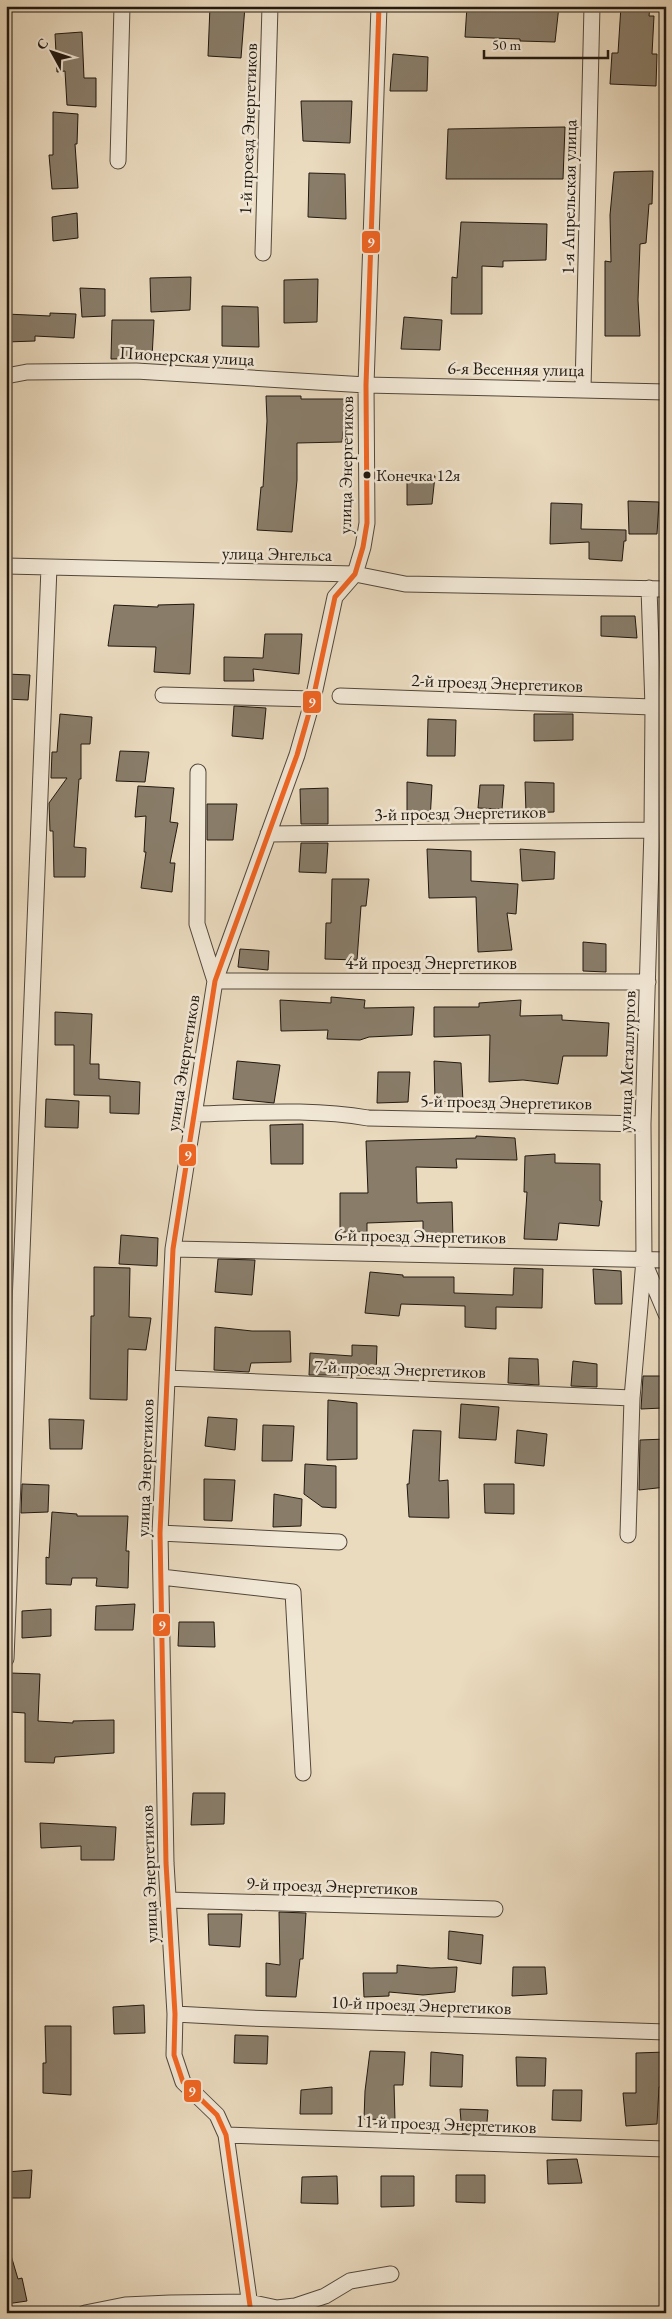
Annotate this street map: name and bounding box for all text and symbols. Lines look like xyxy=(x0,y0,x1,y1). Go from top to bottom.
north arrow xyxy=(28,28,78,78)
scale bar xyxy=(484,28,608,60)
text: С xyxy=(32,34,52,53)
text: 50 m xyxy=(492,35,521,54)
street label: 1-й проезд Энергетиков xyxy=(233,42,262,215)
street label: 1-я Апрельская улица xyxy=(556,118,581,275)
line badge: 9 xyxy=(361,230,381,254)
text: 9 xyxy=(367,233,375,251)
street label: Пионерская улица xyxy=(119,340,256,371)
street label: 6-я Весенняя улица xyxy=(447,356,586,381)
street label: улица Энергетиков xyxy=(333,395,358,534)
place label: Конечка 12я xyxy=(376,464,461,486)
marker: Конечка 12я xyxy=(362,470,372,480)
street label: улица Энгельса xyxy=(222,541,333,566)
street label: 2-й проезд Энергетиков xyxy=(411,668,584,697)
line badge: 9 xyxy=(302,690,322,714)
text: 9 xyxy=(308,693,316,711)
street label: 3-й проезд Энергетиков xyxy=(374,799,547,825)
street label: 4-й проезд Энергетиков xyxy=(345,951,517,974)
street label: улица Металлургов xyxy=(613,990,640,1132)
street label: улица Энергетиков xyxy=(160,993,205,1133)
street label: 5-й проезд Энергетиков xyxy=(420,1089,593,1115)
line badge: 9 xyxy=(178,1143,197,1167)
text: 9 xyxy=(184,1146,192,1164)
street label: 6-й проезд Энергетиков xyxy=(334,1223,507,1249)
street label: 7-й проезд Энергетиков xyxy=(314,1354,487,1383)
street label: улица Энергетиков xyxy=(131,1398,158,1537)
line badge: 9 xyxy=(152,1613,171,1637)
text: 9 xyxy=(158,1616,166,1634)
street label: улица Энергетиков xyxy=(135,1804,162,1943)
street label: 9-й проезд Энергетиков xyxy=(246,1871,419,1900)
street label: 10-й проезд Энергетиков xyxy=(330,1990,512,2019)
line badge: 9 xyxy=(183,2079,202,2103)
text: 9 xyxy=(188,2082,196,2100)
street label: 11-й проезд Энергетиков xyxy=(355,2109,537,2138)

